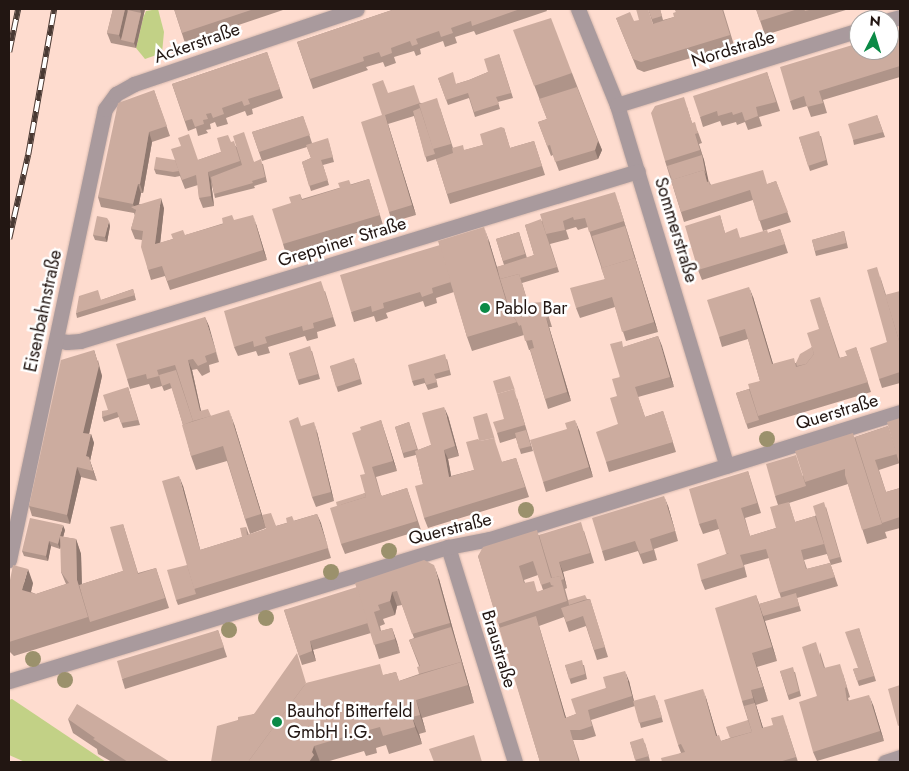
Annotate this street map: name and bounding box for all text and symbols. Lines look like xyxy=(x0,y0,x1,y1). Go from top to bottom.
north arrow xyxy=(849,10,899,60)
text: N xyxy=(869,11,882,32)
street label: Ackerstraße xyxy=(151,18,243,68)
street label: Nordstraße xyxy=(689,26,777,72)
street label: Sommerstraße xyxy=(650,175,702,285)
street label: Greppiner Straße xyxy=(275,212,409,272)
street label: Eisenbahnstraße xyxy=(20,248,66,374)
place label: Pablo Bar xyxy=(495,297,567,319)
marker: Pablo Bar xyxy=(479,302,491,314)
street label: Querstraße xyxy=(793,389,881,435)
street label: Querstraße xyxy=(406,508,494,550)
street label: Braustraße xyxy=(477,608,521,690)
place label: Bauhof Bitterfeld GmbH i.G. xyxy=(287,701,413,744)
marker: Bauhof Bitterfeld GmbH i.G. xyxy=(271,716,283,728)

